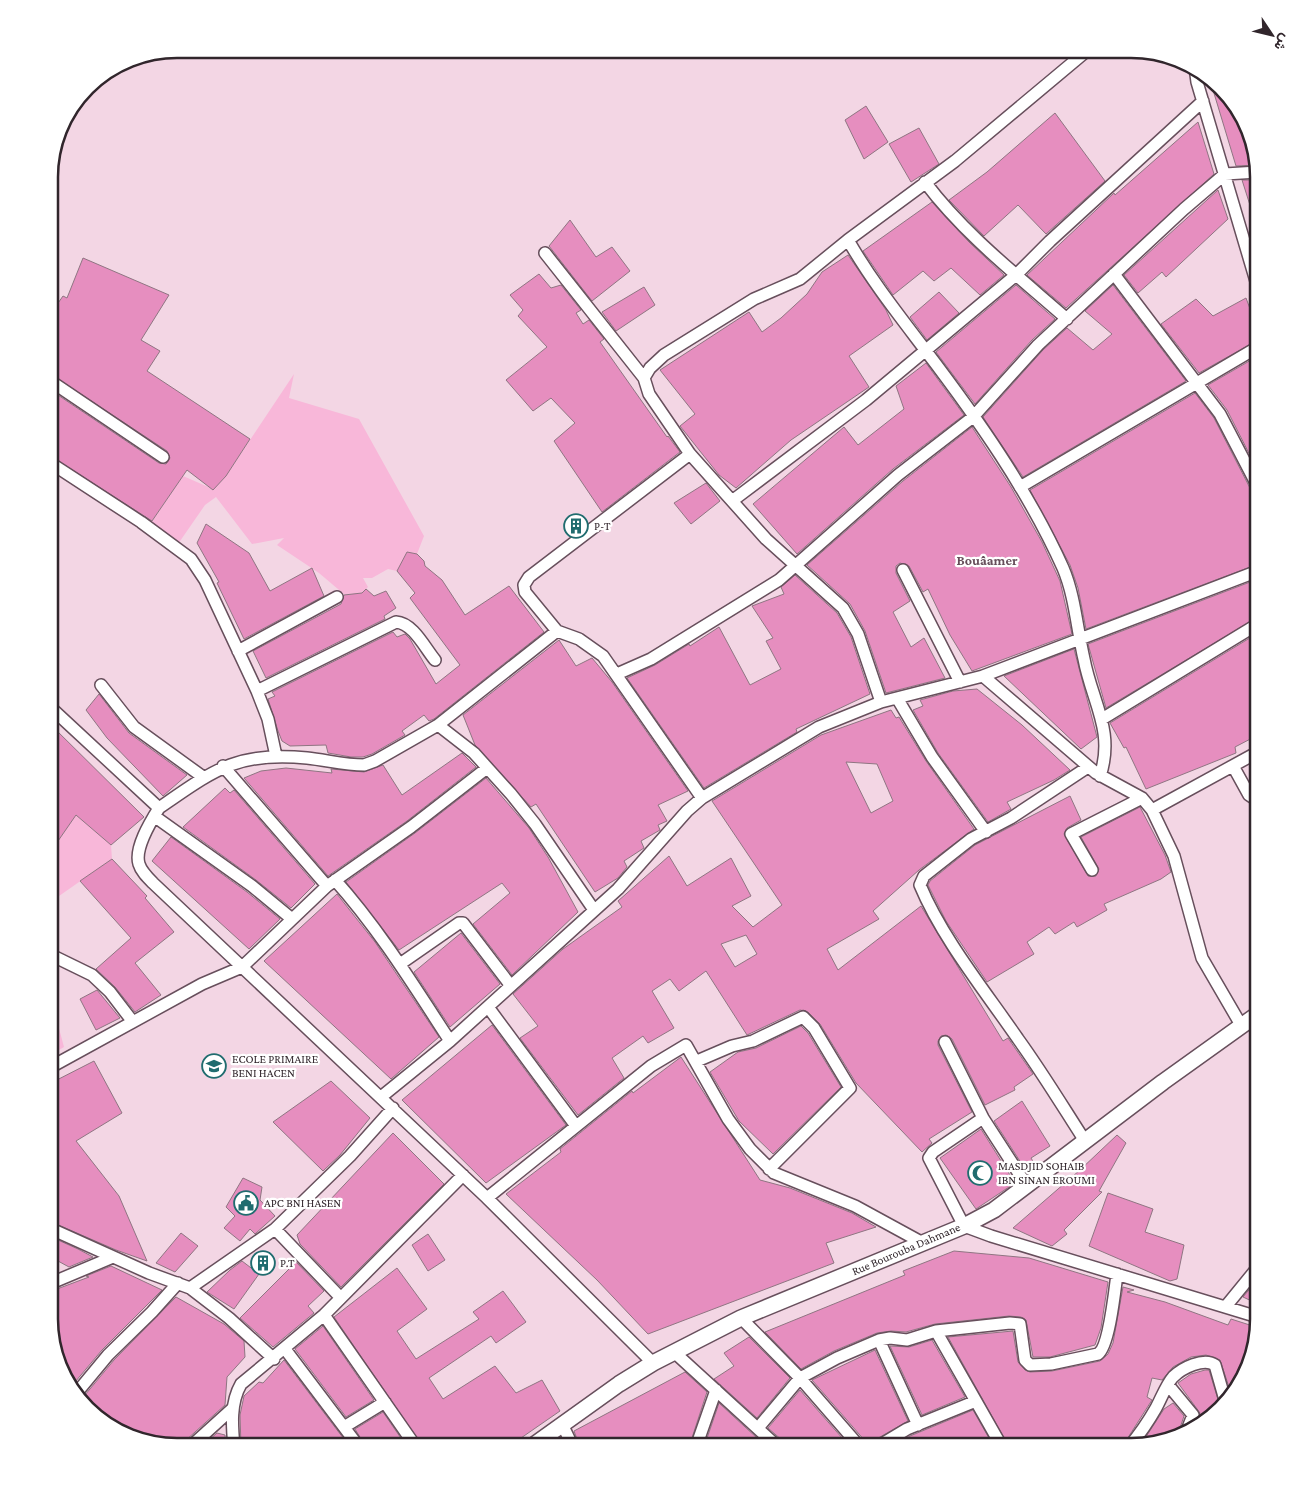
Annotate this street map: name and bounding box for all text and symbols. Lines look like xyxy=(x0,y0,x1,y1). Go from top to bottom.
north arrow xyxy=(1247,10,1297,60)
text: ش xyxy=(1270,30,1294,54)
building icon: P-T xyxy=(563,513,589,539)
place label: P-T xyxy=(594,519,611,533)
district label: Bouâamer xyxy=(956,552,1018,568)
place label: ECOLE PRIMAIRE BENI HACEN xyxy=(232,1052,319,1080)
school or university icon: ECOLE PRIMAIRE BENI HACEN xyxy=(201,1053,227,1079)
place label: MASDJID SOHAIB IBN SINAN EROUMI xyxy=(998,1159,1095,1187)
mosque icon: MASDJID SOHAIB IBN SINAN EROUMI xyxy=(967,1160,993,1186)
public building icon: APC BNI HASEN xyxy=(233,1190,259,1216)
place label: APC BNI HASEN xyxy=(264,1196,341,1210)
street label: Rue Bourouba Dahmane xyxy=(850,1220,962,1278)
building icon: P.T xyxy=(250,1250,276,1276)
place label: P.T xyxy=(280,1256,295,1270)

